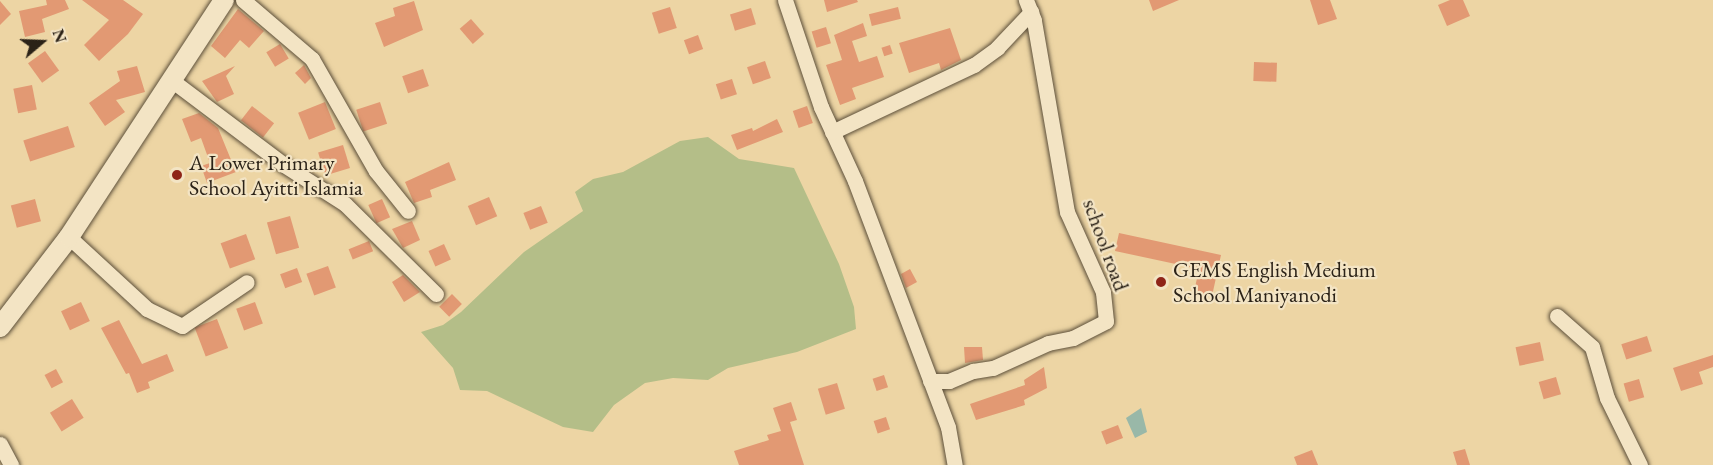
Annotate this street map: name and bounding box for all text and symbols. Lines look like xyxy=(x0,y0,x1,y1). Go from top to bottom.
north arrow xyxy=(12,12,72,72)
text: N xyxy=(47,26,72,46)
place label: A Lower Primary School Ayitti Islamia xyxy=(189,149,363,200)
marker: A Lower Primary School Ayitti Islamia xyxy=(170,168,184,182)
street label: school road xyxy=(1077,195,1135,295)
place label: GEMS English Medium School Maniyanodi xyxy=(1173,256,1376,308)
marker: GEMS English Medium School Maniyanodi xyxy=(1154,275,1168,289)

